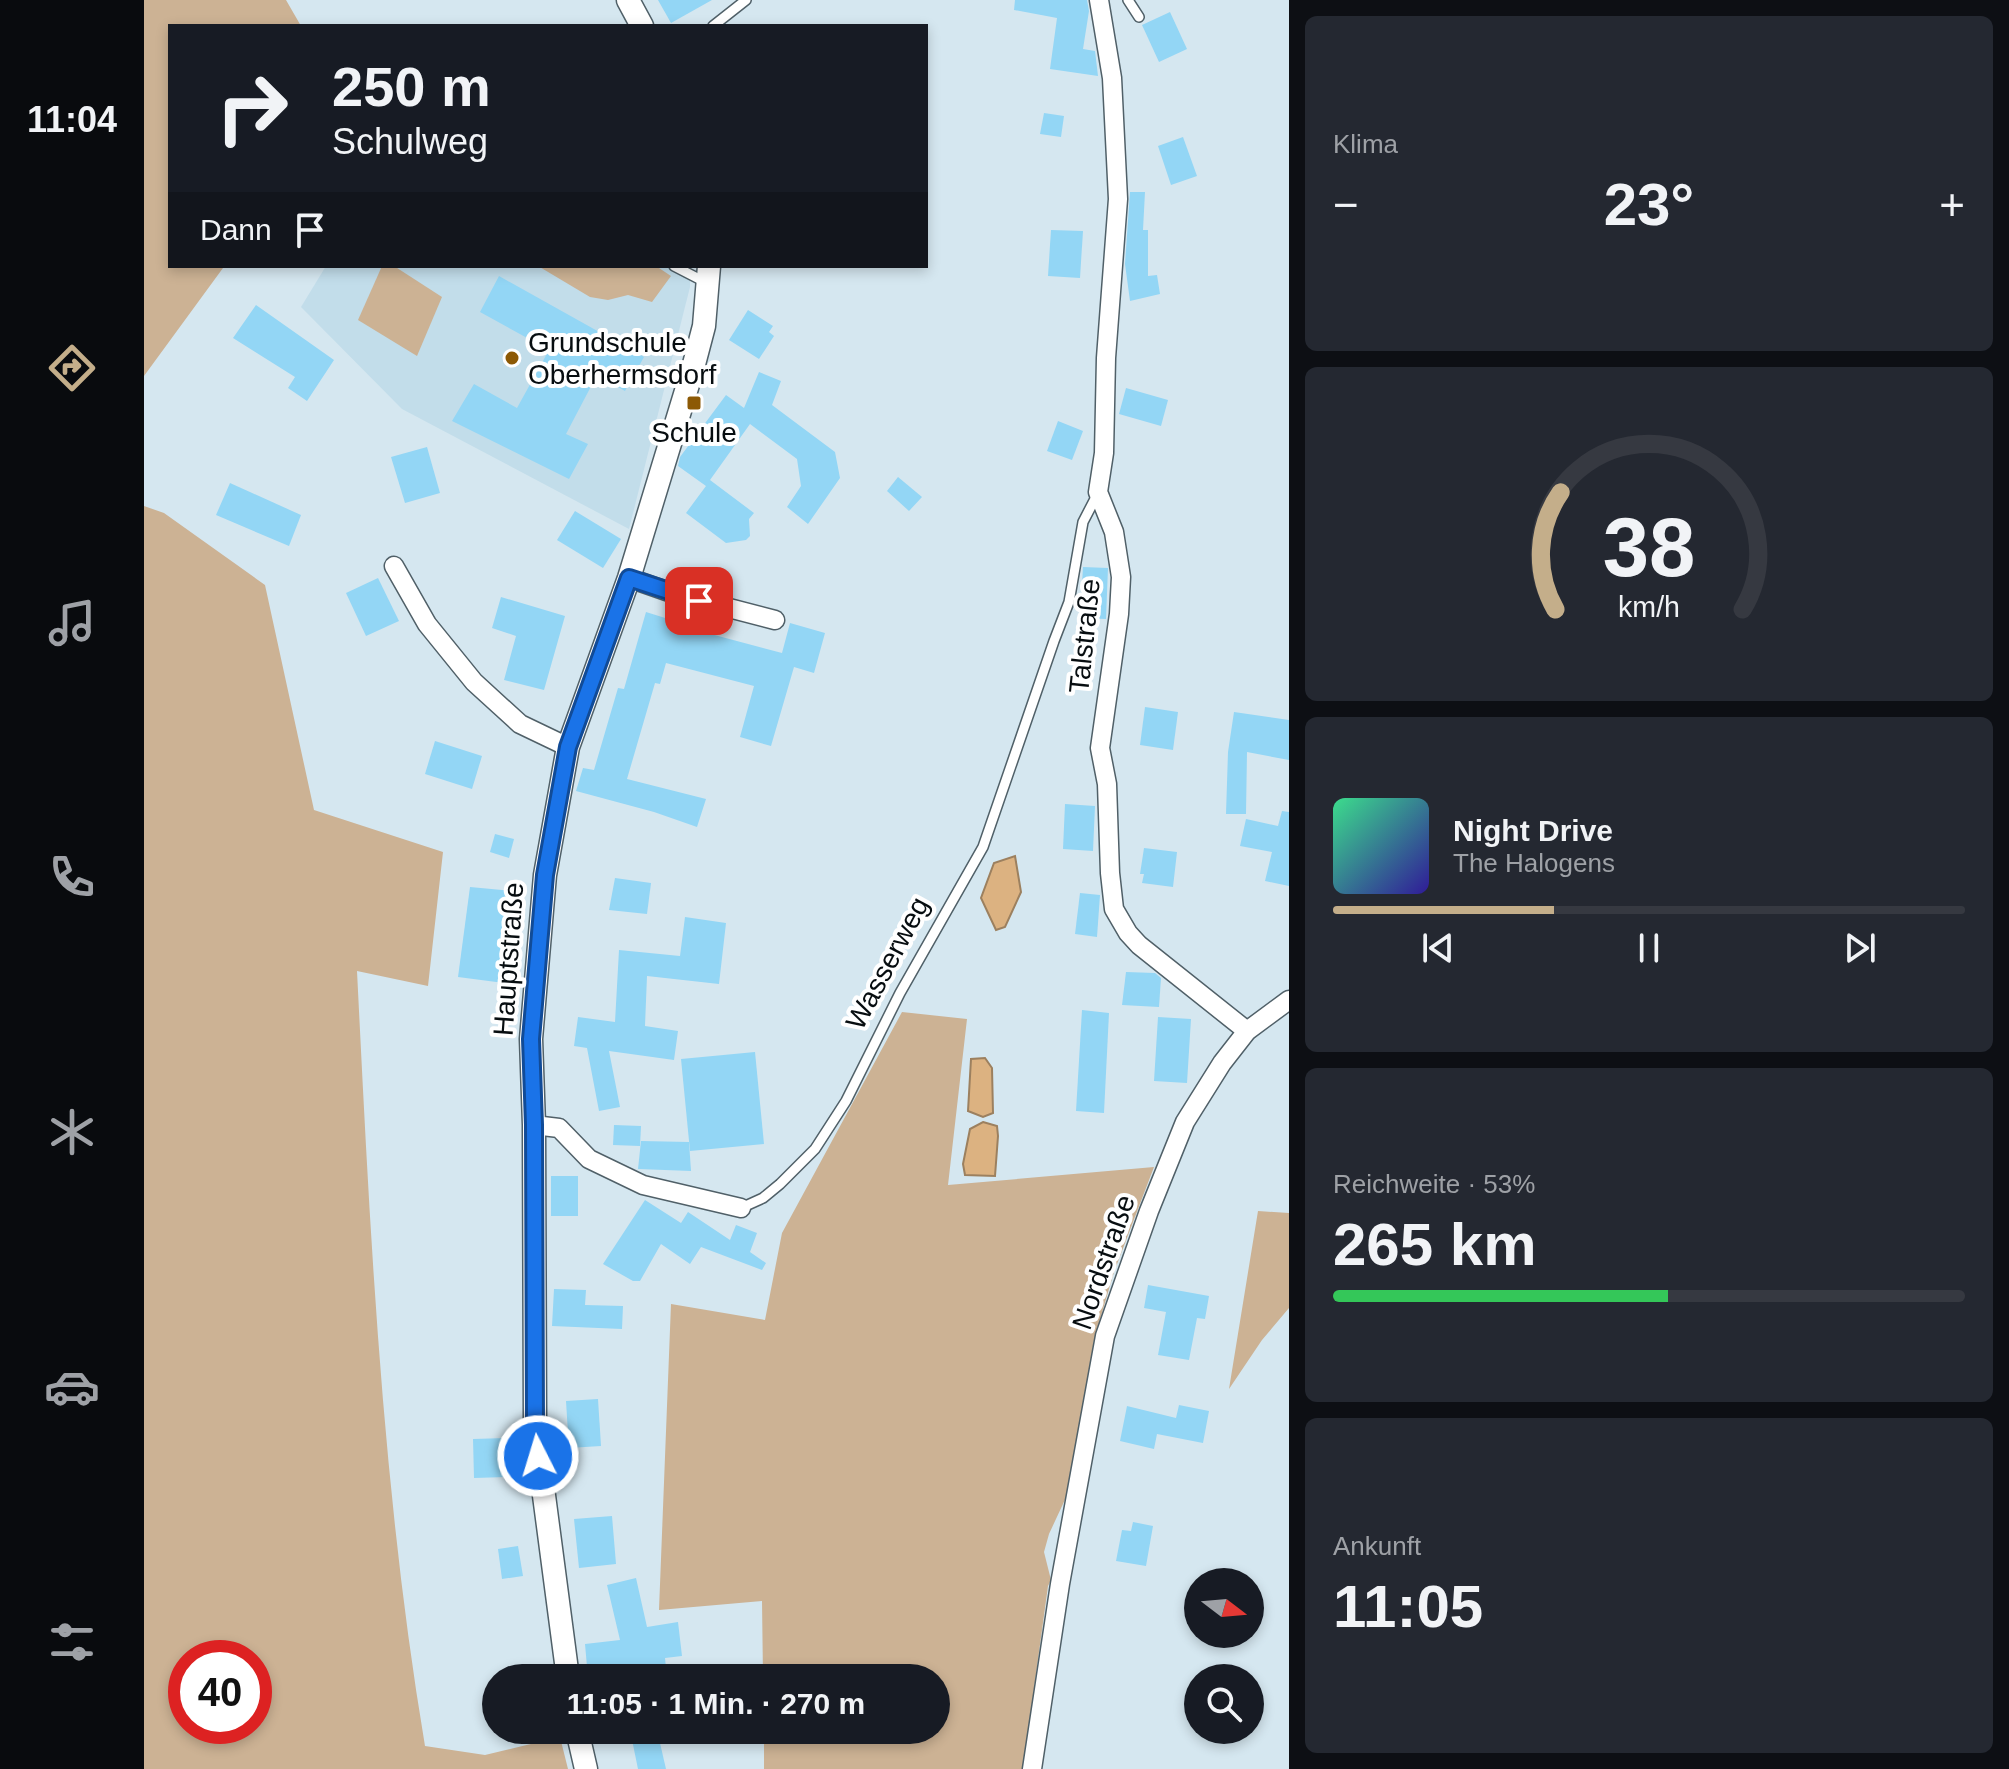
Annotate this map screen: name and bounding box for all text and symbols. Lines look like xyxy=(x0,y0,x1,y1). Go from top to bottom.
text: 250 m xyxy=(332,55,491,118)
icon: right xyxy=(200,56,304,160)
text: 11:04 xyxy=(27,99,117,140)
text: Schulweg xyxy=(332,121,488,162)
text: Klima xyxy=(1333,129,1398,159)
text: 23° xyxy=(1604,171,1694,238)
text: − xyxy=(1333,180,1359,229)
text: + xyxy=(1939,180,1965,229)
icon: arrive xyxy=(288,208,332,252)
text: Dann xyxy=(200,213,272,246)
place label: Grundschule Oberhermsdorf xyxy=(528,327,717,390)
icon: directions xyxy=(44,340,100,396)
marker: Grundschule Oberhermsdorf xyxy=(503,349,521,367)
marker: Schule xyxy=(685,394,703,412)
place label: Schule xyxy=(651,417,737,448)
text: 38 xyxy=(1603,500,1695,593)
pin xyxy=(665,567,733,635)
street label: Talstraße xyxy=(1063,577,1106,695)
icon: arrive xyxy=(677,579,721,623)
text: km/h xyxy=(1618,591,1680,623)
icon: music xyxy=(44,595,100,651)
text: Night Drive xyxy=(1453,814,1613,847)
text: The Halogens xyxy=(1453,848,1615,878)
icon: phone xyxy=(44,849,100,905)
street label: Hauptstraße xyxy=(488,881,529,1037)
street label: Wasserweg xyxy=(840,892,935,1035)
icon: previous xyxy=(1416,926,1460,970)
icon: pause xyxy=(1627,926,1671,970)
icon: next xyxy=(1838,926,1882,970)
icon: climate xyxy=(44,1104,100,1160)
text: Reichweite · 53% xyxy=(1333,1169,1535,1199)
street label: Nordstraße xyxy=(1066,1191,1141,1333)
text: 265 km xyxy=(1333,1211,1537,1278)
icon: car xyxy=(44,1359,100,1415)
position arrow xyxy=(496,1414,580,1498)
text: Ankunft xyxy=(1333,1531,1421,1561)
north arrow xyxy=(1184,1568,1264,1648)
map controls xyxy=(1184,1568,1264,1744)
text: 11:05 xyxy=(1333,1573,1483,1640)
icon: filters xyxy=(44,1614,100,1670)
speed limit sign: 40 xyxy=(168,1640,272,1744)
button: search xyxy=(1184,1664,1264,1744)
text: 11:05 · 1 Min. · 270 m xyxy=(567,1687,865,1720)

